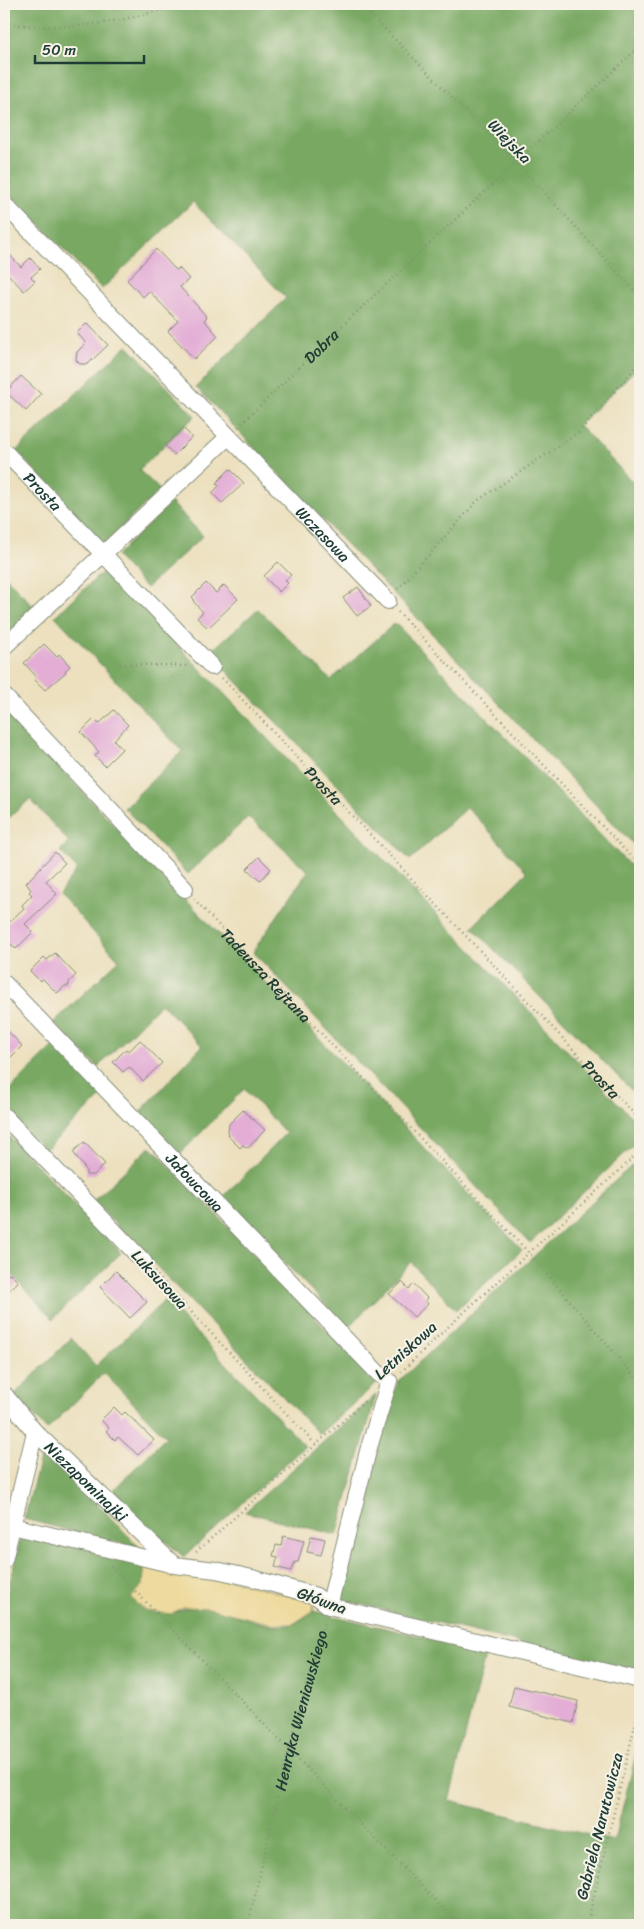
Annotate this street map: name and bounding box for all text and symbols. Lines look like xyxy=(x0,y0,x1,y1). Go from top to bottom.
scale bar xyxy=(35,32,144,64)
text: 50 m xyxy=(42,37,77,63)
street label: Wiejska xyxy=(480,112,539,171)
street label: Dobra xyxy=(296,321,347,371)
street label: Prosta xyxy=(16,465,70,519)
street label: Wczasowa xyxy=(288,499,357,569)
street label: Prosta xyxy=(297,759,350,813)
street label: Tadeusza Rejtana xyxy=(213,921,319,1030)
street label: Prosta xyxy=(574,1053,628,1107)
street label: Jałowcowa xyxy=(158,1145,231,1220)
street label: Luksusowa xyxy=(124,1242,195,1316)
street label: Letniskowa xyxy=(367,1314,444,1387)
street label: Niezapominajki xyxy=(37,1434,135,1529)
street label: Główna xyxy=(293,1578,351,1623)
street label: Henryka Wieniawskiego xyxy=(266,1627,336,1794)
street label: Gabriela Narutowicza xyxy=(567,1749,632,1903)

